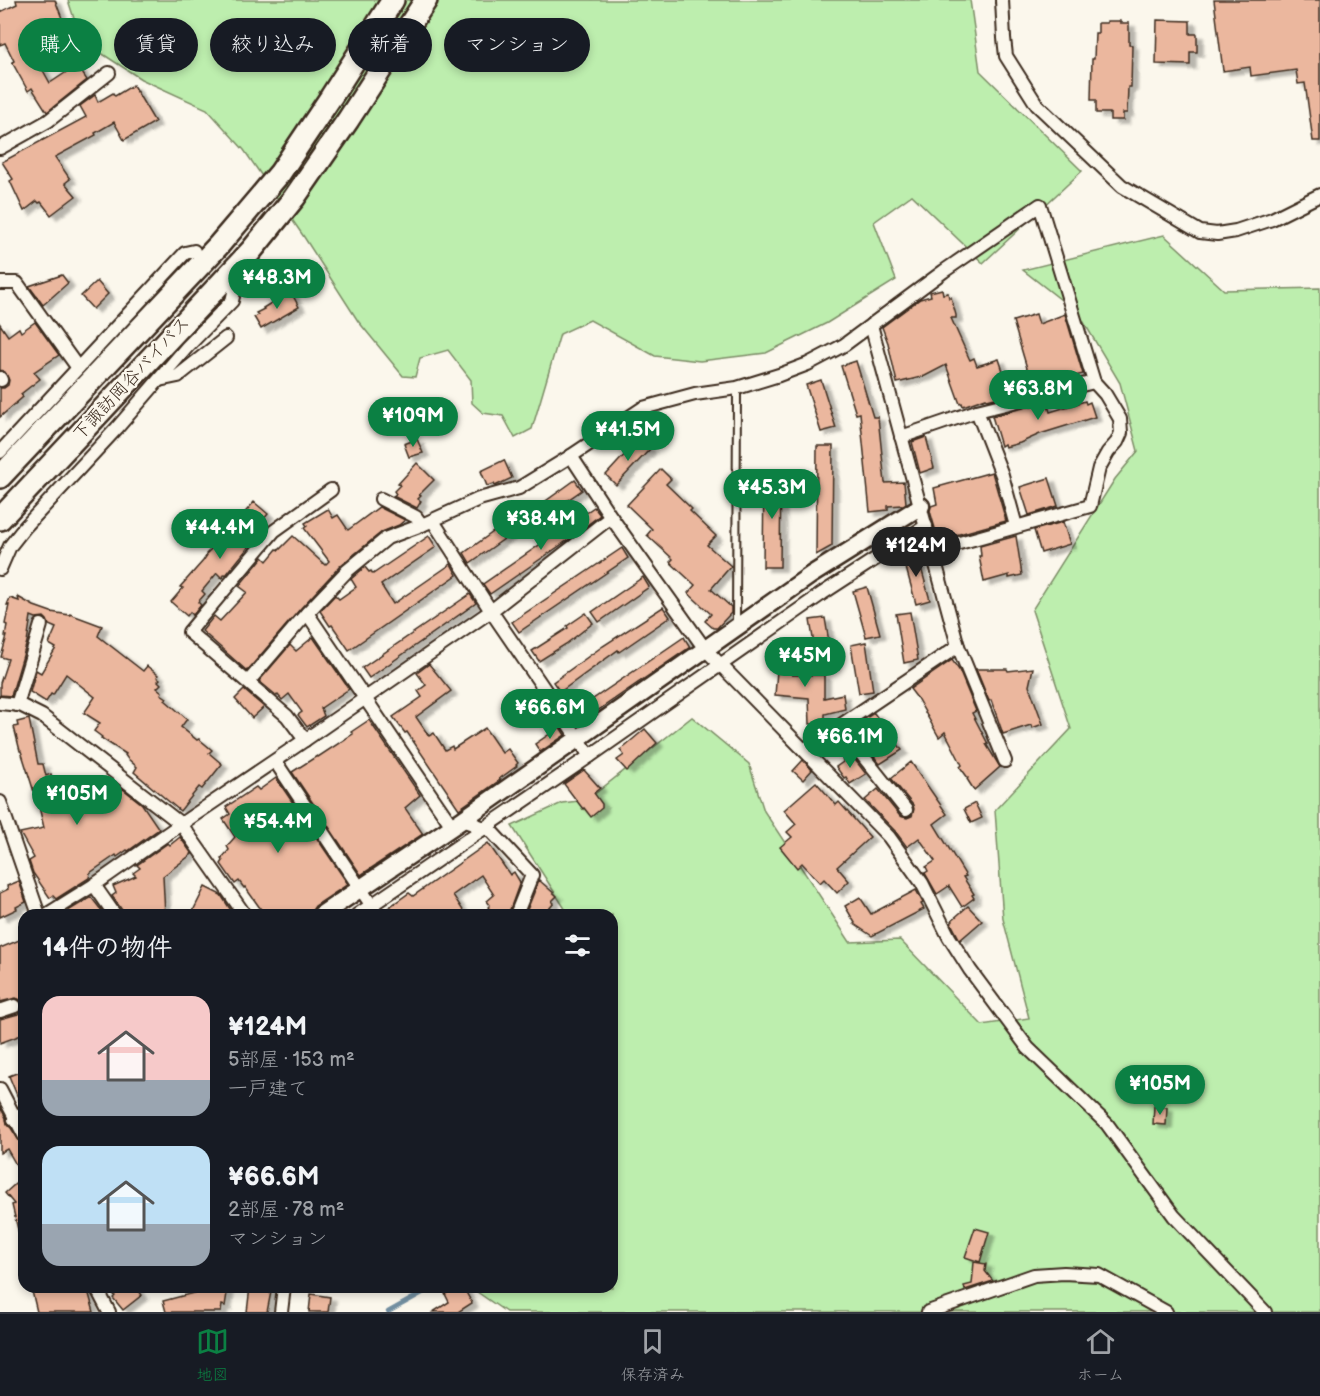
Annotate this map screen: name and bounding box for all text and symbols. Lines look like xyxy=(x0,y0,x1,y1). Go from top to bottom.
chip: 購入 xyxy=(18,18,102,72)
chip: 賃貸 xyxy=(114,18,198,72)
chip: 絞り込み xyxy=(210,18,336,72)
chip: 新着 xyxy=(348,18,432,72)
chip: マンション xyxy=(444,18,590,72)
pin: ¥48.3M xyxy=(228,259,326,310)
text: ¥48.3M xyxy=(242,266,312,290)
street label: 下諏訪岡谷バイパス xyxy=(69,312,194,445)
pin: ¥63.8M xyxy=(989,370,1087,421)
text: ¥63.8M xyxy=(1003,377,1073,401)
pin: ¥109M xyxy=(371,397,455,448)
text: ¥109M xyxy=(382,404,444,428)
pin: ¥41.5M xyxy=(579,411,677,462)
text: ¥41.5M xyxy=(595,418,661,442)
pin: ¥45.3M xyxy=(723,469,821,520)
text: ¥45.3M xyxy=(738,476,806,500)
pin: ¥38.4M xyxy=(492,500,590,551)
text: ¥38.4M xyxy=(506,507,576,531)
pin: ¥44.4M xyxy=(171,509,269,560)
text: ¥44.4M xyxy=(185,516,255,540)
pin: ¥124M xyxy=(874,527,958,578)
text: ¥124M xyxy=(886,534,946,558)
pin: ¥45M xyxy=(769,637,841,688)
text: ¥45M xyxy=(779,644,831,668)
pin: ¥66.6M xyxy=(501,689,599,740)
text: ¥66.6M xyxy=(515,696,585,720)
pin: ¥66.1M xyxy=(801,718,899,769)
text: ¥66.1M xyxy=(817,725,883,749)
pin: ¥105M xyxy=(35,775,119,826)
text: ¥105M xyxy=(46,782,108,806)
pin: ¥54.4M xyxy=(229,803,327,854)
text: ¥54.4M xyxy=(243,810,313,834)
icon: filters xyxy=(561,929,594,962)
text: 14件の物件 xyxy=(42,933,172,964)
text: ¥124M xyxy=(228,1012,307,1043)
icon: home xyxy=(90,1020,162,1092)
text: 5部屋 · 153 m² xyxy=(228,1048,355,1072)
pin: ¥105M xyxy=(1118,1065,1202,1116)
text: ¥105M xyxy=(1129,1072,1191,1096)
text: 一戸建て xyxy=(228,1077,308,1101)
text: ¥66.6M xyxy=(228,1162,319,1193)
icon: home xyxy=(90,1170,162,1242)
text: 2部屋 · 78 m² xyxy=(228,1198,344,1222)
text: マンション xyxy=(228,1227,327,1251)
tab: 地図 xyxy=(196,1325,229,1385)
tab: 保存済み xyxy=(621,1325,685,1385)
tab: ホーム xyxy=(1077,1325,1124,1385)

